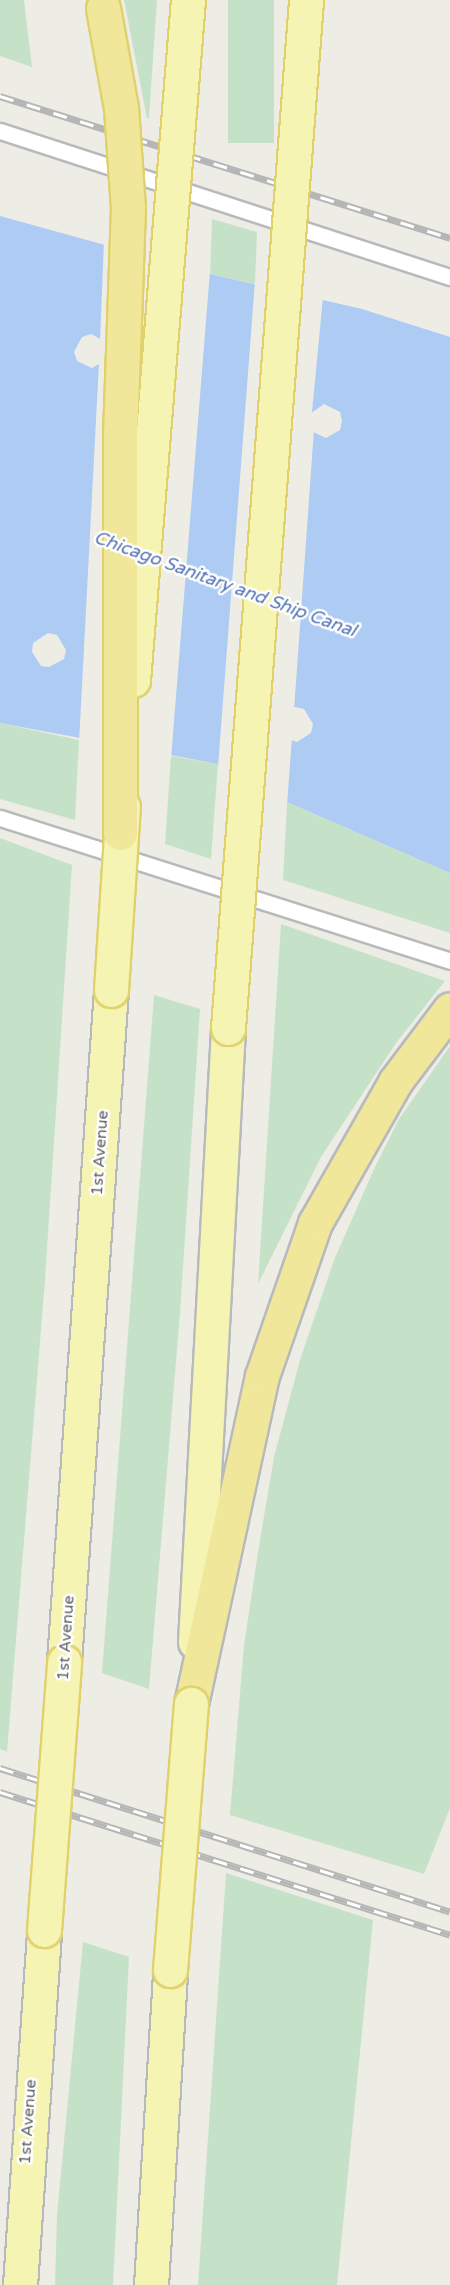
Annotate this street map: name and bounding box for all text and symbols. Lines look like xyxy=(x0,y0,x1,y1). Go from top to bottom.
water label: Chicago Sanitary and Ship Canal xyxy=(91,526,359,642)
street label: 1st Avenue xyxy=(87,1110,113,1196)
street label: 1st Avenue xyxy=(53,1595,79,1681)
street label: 1st Avenue xyxy=(15,2079,41,2165)

